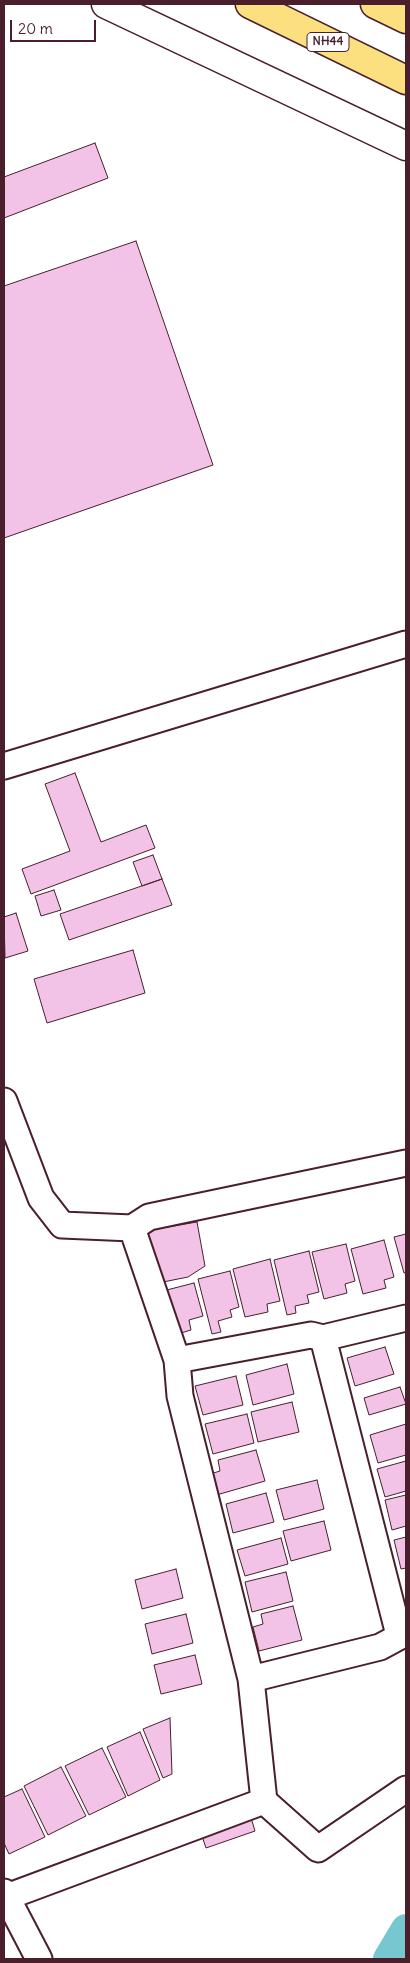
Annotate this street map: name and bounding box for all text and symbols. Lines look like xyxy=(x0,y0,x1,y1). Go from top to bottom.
scale bar xyxy=(12,10,99,42)
text: 20 m xyxy=(18,19,53,38)
road number: NH44 xyxy=(307,32,349,52)

